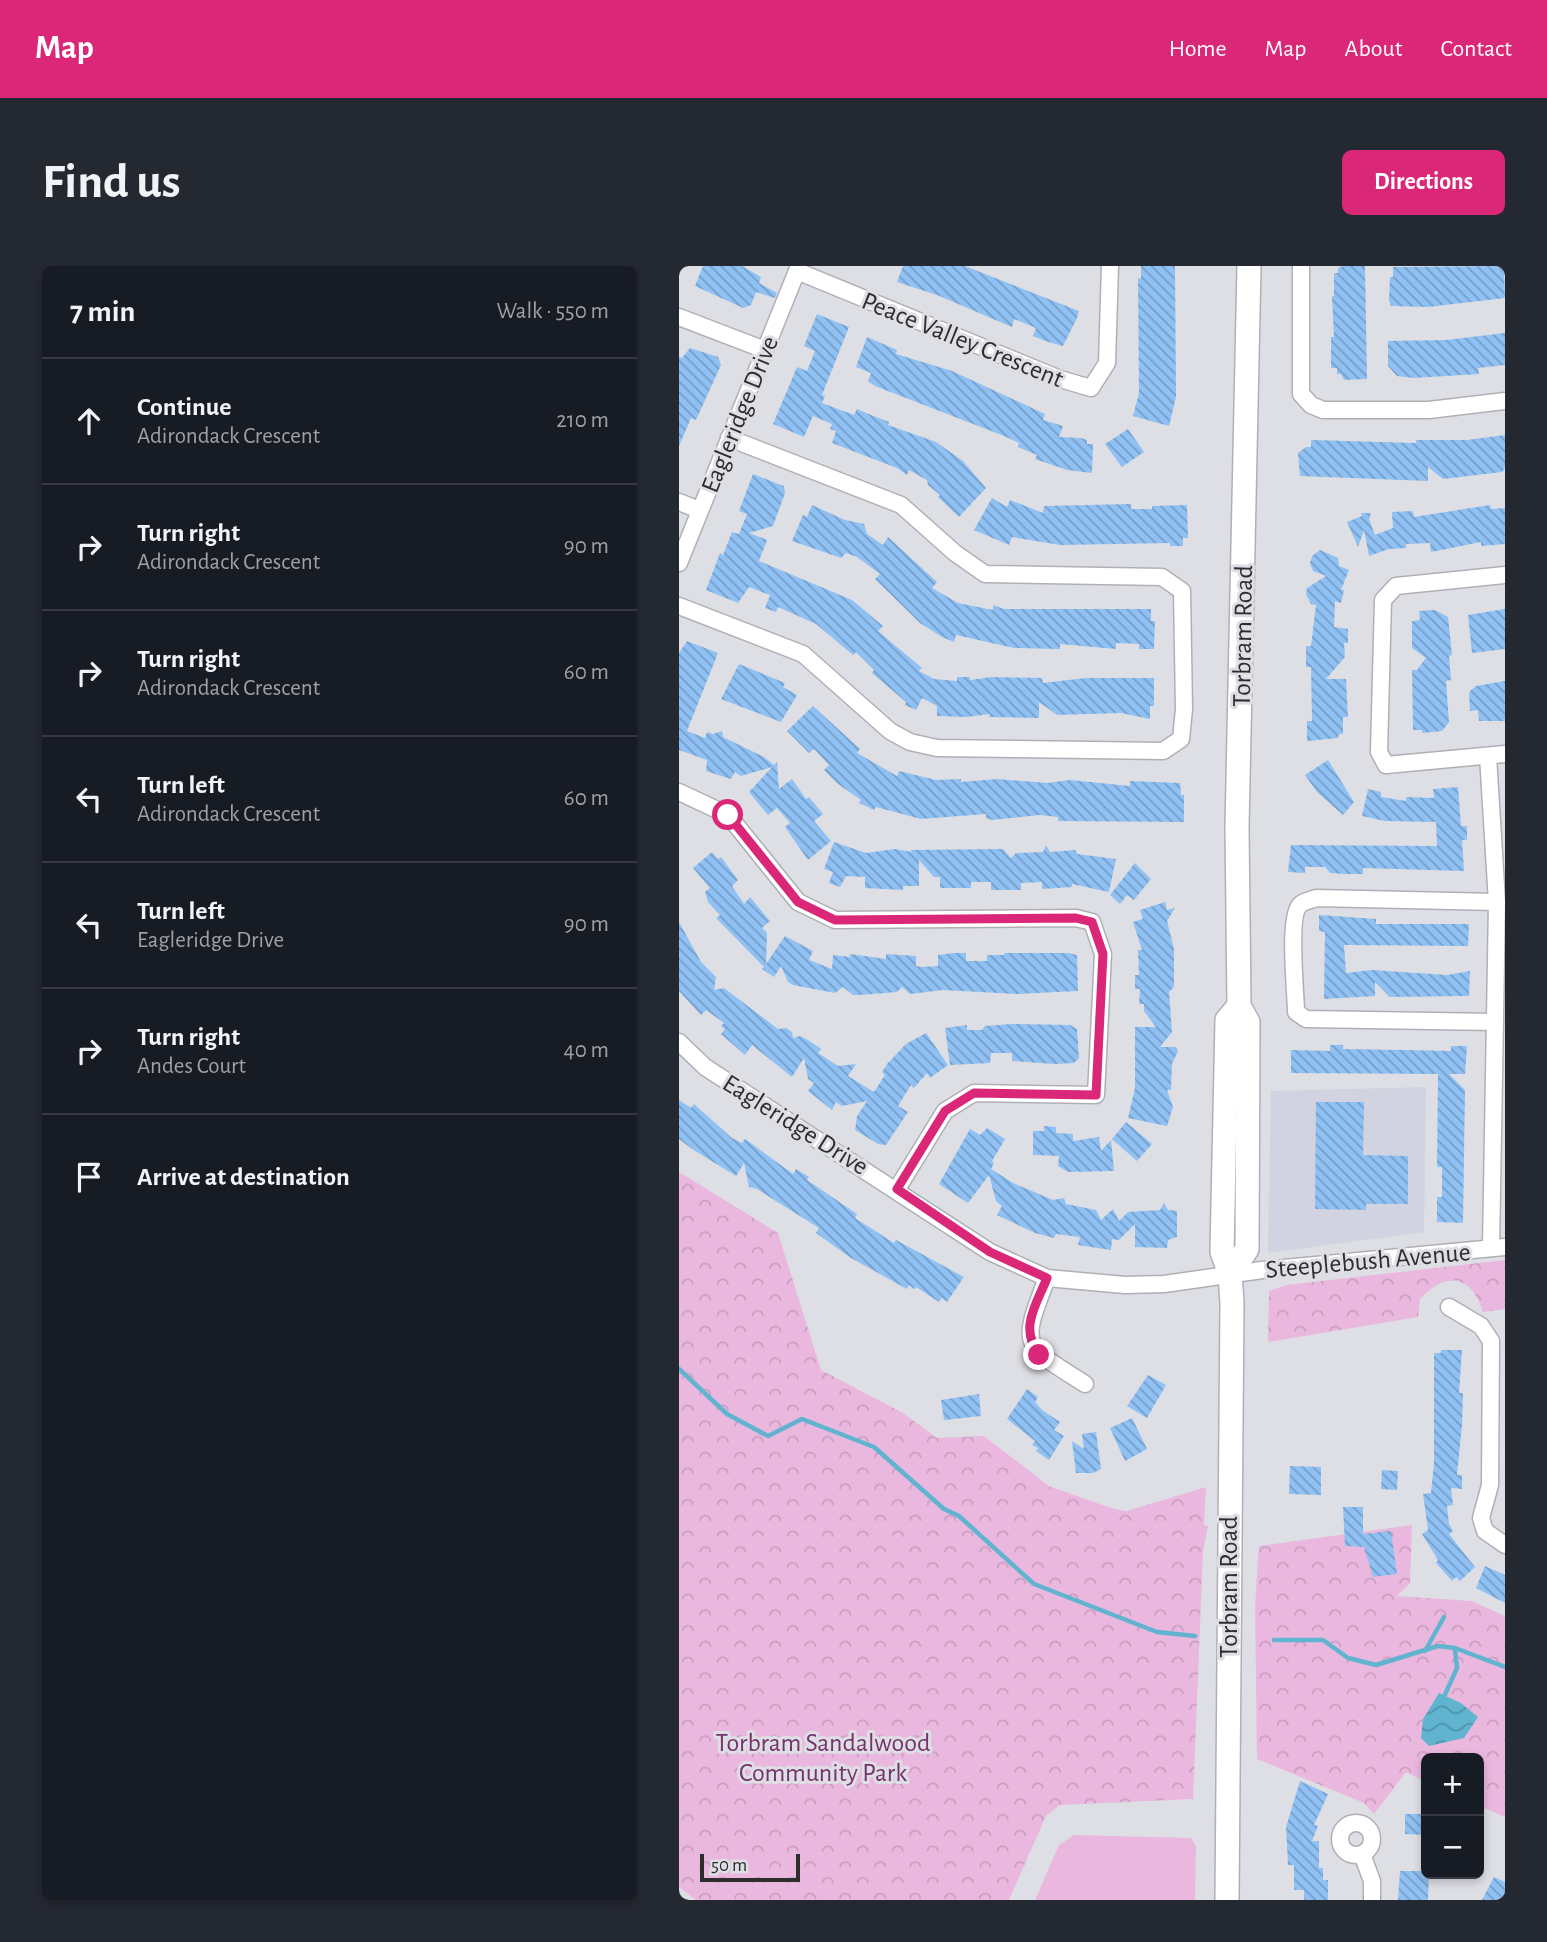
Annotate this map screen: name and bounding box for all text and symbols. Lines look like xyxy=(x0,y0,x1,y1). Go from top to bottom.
text: Map xyxy=(35,32,94,65)
text: Home xyxy=(1169,37,1227,61)
text: Map xyxy=(1265,37,1307,61)
text: About xyxy=(1345,37,1402,61)
text: Contact xyxy=(1440,37,1512,61)
button: Directions xyxy=(1342,150,1505,215)
text: Find us xyxy=(42,158,181,207)
street label: Peace Valley Crescent xyxy=(858,288,1067,392)
text: 7 min xyxy=(70,297,135,327)
text: Walk · 550 m xyxy=(496,300,609,323)
street label: Eagleridge Drive xyxy=(697,332,783,496)
text: Continue xyxy=(137,394,232,420)
icon: ahead xyxy=(70,402,108,440)
text: 210 m xyxy=(556,409,609,432)
text: Adirondack Crescent xyxy=(137,425,320,448)
text: Turn right xyxy=(137,520,240,546)
icon: right xyxy=(70,528,108,566)
text: 90 m xyxy=(564,535,609,558)
text: Adirondack Crescent xyxy=(137,551,320,574)
street label: Torbram Road xyxy=(1229,565,1257,707)
text: Turn right xyxy=(137,646,240,672)
icon: right xyxy=(70,654,108,692)
text: 60 m xyxy=(564,661,609,684)
text: Adirondack Crescent xyxy=(137,677,320,700)
text: Turn left xyxy=(137,772,225,798)
icon: left xyxy=(70,780,108,818)
text: 60 m xyxy=(564,787,609,810)
route start xyxy=(712,799,743,830)
text: Adirondack Crescent xyxy=(137,803,320,826)
text: Turn left xyxy=(137,898,225,924)
icon: left xyxy=(70,906,108,944)
text: 90 m xyxy=(564,913,609,936)
text: Eagleridge Drive xyxy=(137,929,284,952)
text: Turn right xyxy=(137,1024,240,1050)
icon: right xyxy=(70,1032,108,1070)
text: 40 m xyxy=(564,1039,609,1062)
text: Andes Court xyxy=(137,1055,246,1078)
street label: Eagleridge Drive xyxy=(718,1070,873,1180)
icon: arrive xyxy=(70,1158,108,1196)
text: Arrive at destination xyxy=(137,1164,350,1190)
street label: Steeplebush Avenue xyxy=(1265,1239,1472,1283)
route end xyxy=(1023,1339,1054,1370)
street label: Torbram Road xyxy=(1216,1516,1242,1658)
park label: Torbram Sandalwood Community Park xyxy=(716,1730,931,1786)
map controls xyxy=(1421,1753,1484,1879)
button: + xyxy=(1421,1753,1484,1816)
button: − xyxy=(1421,1816,1484,1879)
scale bar xyxy=(700,1851,800,1883)
text: 50 m xyxy=(711,1856,747,1875)

